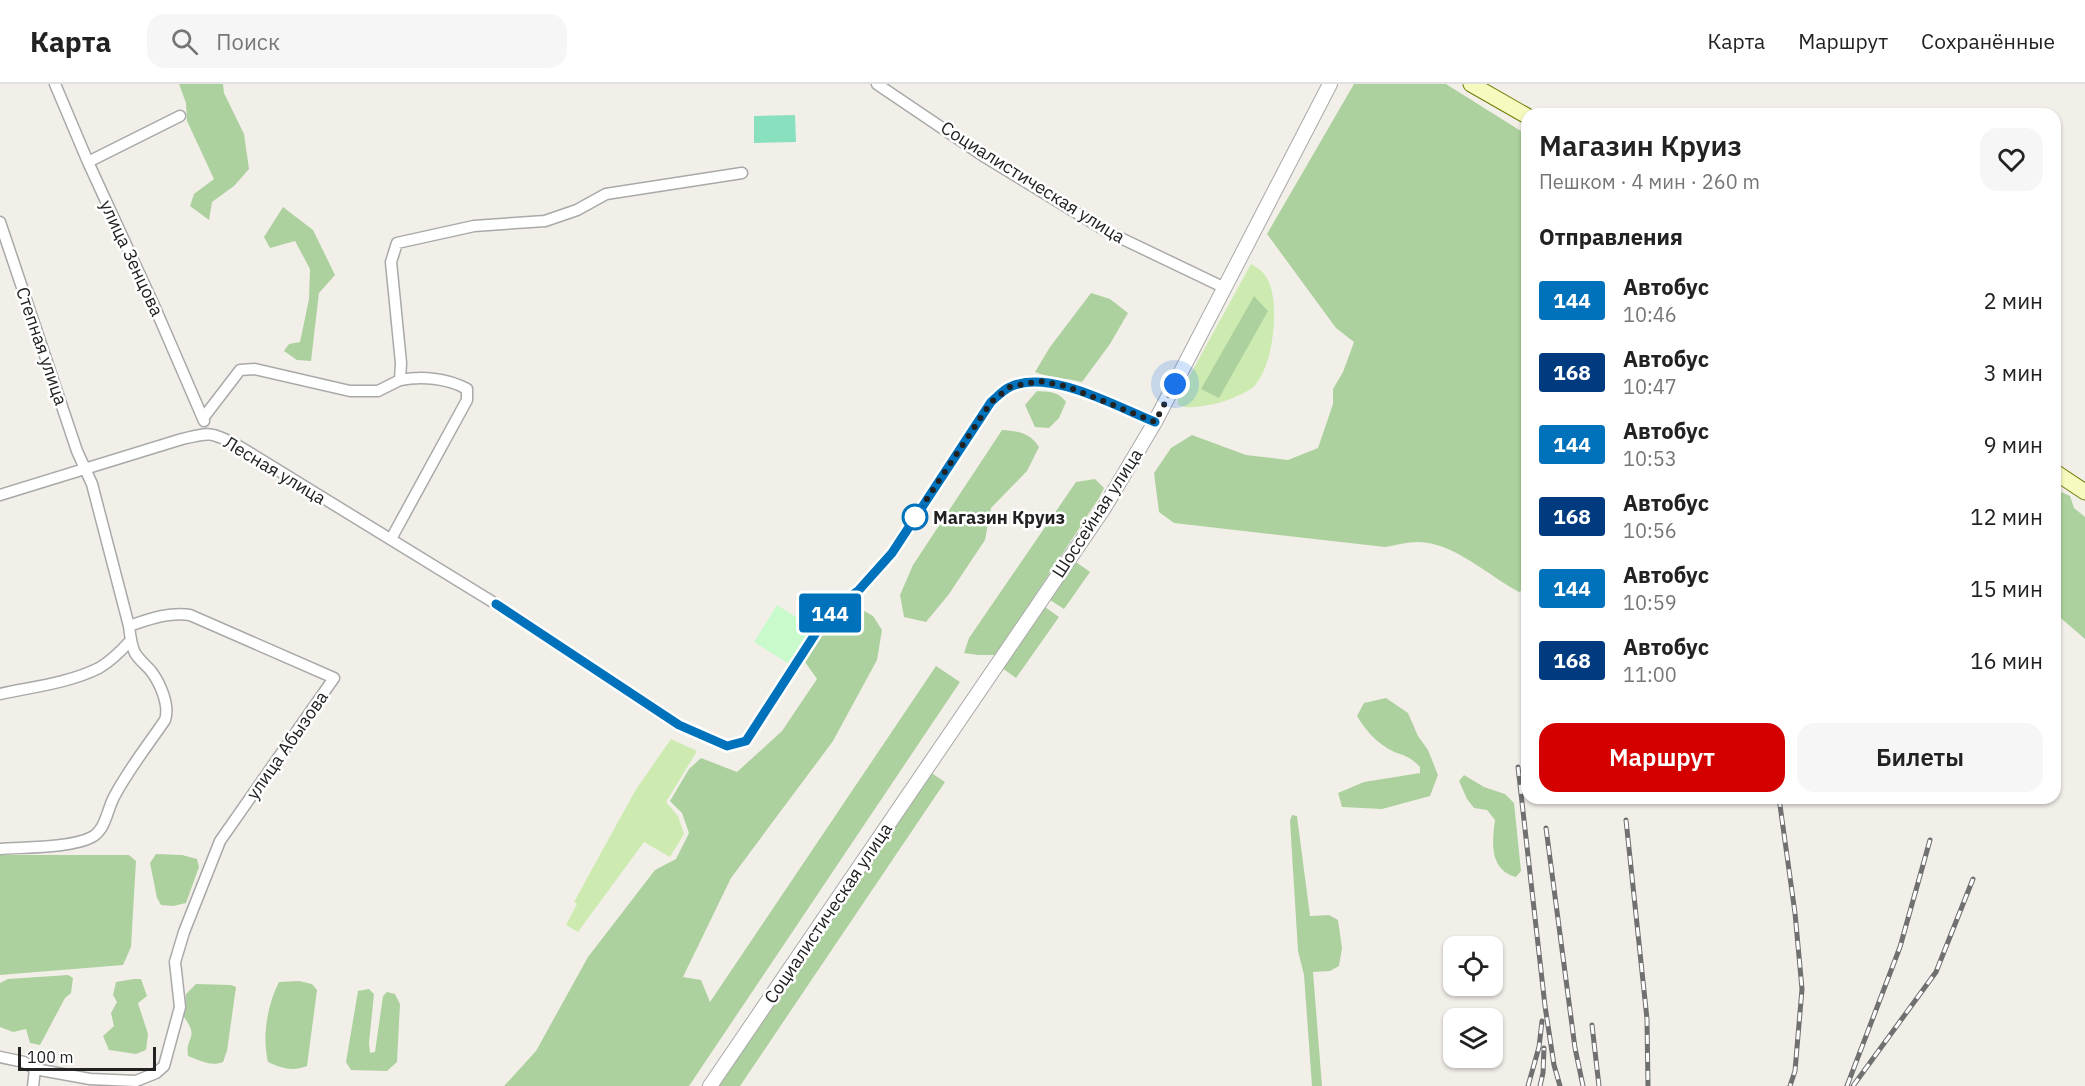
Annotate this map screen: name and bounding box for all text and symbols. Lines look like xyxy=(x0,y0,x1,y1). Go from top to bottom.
search box xyxy=(147,14,567,68)
text: Карта xyxy=(30,23,111,60)
icon: search xyxy=(168,25,201,58)
text: Поиск xyxy=(216,27,280,56)
text: Карта xyxy=(1707,27,1765,55)
text: Маршрут xyxy=(1798,27,1888,55)
text: Сохранённые xyxy=(1921,27,2055,55)
street label: Социалистическая улица xyxy=(937,116,1130,248)
text: Магазин Круиз xyxy=(1539,127,1742,164)
button: heart xyxy=(1980,128,2043,191)
text: Пешком · 4 мин · 260 m xyxy=(1539,168,1760,195)
street label: улица Зенцова xyxy=(95,196,169,320)
text: Отправления xyxy=(1539,222,1683,251)
text: Автобус xyxy=(1623,272,1709,301)
street label: Степная улица xyxy=(11,284,73,409)
text: 144 xyxy=(1553,286,1591,314)
text: 2 мин xyxy=(1983,286,2043,315)
text: 10:46 xyxy=(1623,301,1677,328)
text: Автобус xyxy=(1623,344,1709,373)
text: 168 xyxy=(1553,358,1591,386)
text: 3 мин xyxy=(1983,358,2043,387)
your location xyxy=(1160,369,1190,399)
text: 10:47 xyxy=(1623,373,1677,400)
text: Автобус xyxy=(1623,416,1709,445)
street label: Лесная улица xyxy=(220,430,331,510)
text: 144 xyxy=(1553,430,1591,458)
text: 9 мин xyxy=(1983,430,2043,459)
street label: Шоссейная улица xyxy=(1047,444,1148,582)
text: 10:53 xyxy=(1623,445,1677,472)
text: Автобус xyxy=(1623,488,1709,517)
text: 168 xyxy=(1553,502,1591,530)
text: 12 мин xyxy=(1970,502,2043,531)
marker: Магазин Круиз xyxy=(902,504,928,530)
place label: Магазин Круиз xyxy=(933,506,1065,529)
text: 10:56 xyxy=(1623,517,1677,544)
text: Автобус xyxy=(1623,560,1709,589)
text: 144 xyxy=(1553,574,1591,602)
text: 15 мин xyxy=(1970,574,2043,603)
text: 10:59 xyxy=(1623,589,1677,616)
line badge: 144 xyxy=(796,594,864,632)
text: 144 xyxy=(811,599,849,627)
text: Автобус xyxy=(1623,632,1709,661)
text: 168 xyxy=(1553,646,1591,674)
text: 16 мин xyxy=(1970,646,2043,675)
text: 11:00 xyxy=(1623,661,1677,688)
street label: улица Абызова xyxy=(241,686,333,804)
button: Маршрут xyxy=(1539,723,1785,792)
button: Билеты xyxy=(1797,723,2043,792)
street label: Социалистическая улица xyxy=(759,818,897,1008)
map controls xyxy=(1443,936,1503,1068)
button: locate xyxy=(1443,936,1503,996)
button: layers xyxy=(1443,1008,1503,1068)
scale bar xyxy=(18,1044,156,1072)
text: 100 m xyxy=(27,1047,74,1067)

